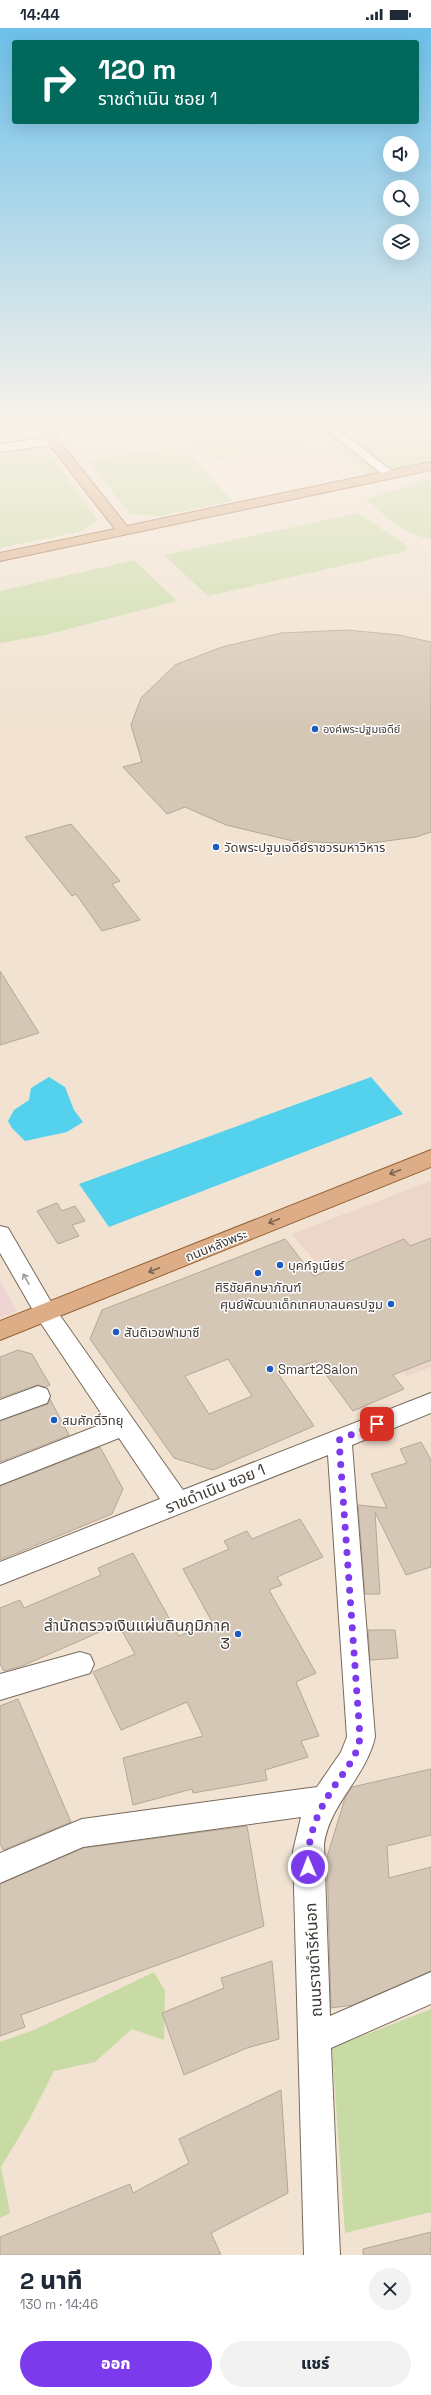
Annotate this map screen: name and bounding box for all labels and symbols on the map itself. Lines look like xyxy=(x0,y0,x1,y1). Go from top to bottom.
place label: องค์พระปฐมเจดีย์ xyxy=(323,722,400,736)
marker: องค์พระปฐมเจดีย์ xyxy=(310,724,320,734)
place label: วัดพระปฐมเจดีย์ราชวรมหาวิหาร xyxy=(224,839,385,856)
marker: วัดพระปฐมเจดีย์ราชวรมหาวิหาร xyxy=(211,842,221,852)
one-way arrow xyxy=(389,1169,401,1177)
one-way arrow xyxy=(269,1218,281,1225)
street label: ถนนหลังพระ xyxy=(183,1225,250,1266)
place label: บุคก์จูเนียร์ xyxy=(288,1257,345,1274)
marker: บุคก์จูเนียร์ xyxy=(275,1260,285,1270)
one-way arrow xyxy=(148,1266,160,1274)
marker: ศิริชัยศึกษาภัณฑ์ xyxy=(253,1268,263,1278)
one-way arrow xyxy=(22,1273,30,1285)
place label: ศิริชัยศึกษาภัณฑ์ xyxy=(215,1279,301,1296)
place label: ศุนย์พัฒนาเด็กเทศบาลนครปฐม xyxy=(220,1296,383,1313)
marker: ศุนย์พัฒนาเด็กเทศบาลนครปฐม xyxy=(386,1299,396,1309)
place label: สันติเวชฟามาซี xyxy=(124,1324,200,1341)
marker: สันติเวชฟามาซี xyxy=(111,1327,121,1337)
place label: Smart2Salon xyxy=(278,1361,358,1378)
marker: Smart2Salon xyxy=(265,1364,275,1374)
pin xyxy=(360,1407,394,1441)
place label: สมศักดิ์วิทยุ xyxy=(62,1412,123,1429)
marker: สมศักดิ์วิทยุ xyxy=(49,1415,59,1425)
street label: ราชดำเนิน ซอย 1 xyxy=(162,1459,268,1518)
place label: สำนักตรวจเงินแผ่นดินภูมิภาค 3 xyxy=(44,1615,230,1654)
marker: สำนักตรวจเงินแผ่นดินภูมิภาค 3 xyxy=(233,1629,243,1639)
position arrow xyxy=(287,1846,329,1888)
street label: ถนนราชดำริห์นอก xyxy=(300,1902,327,2018)

